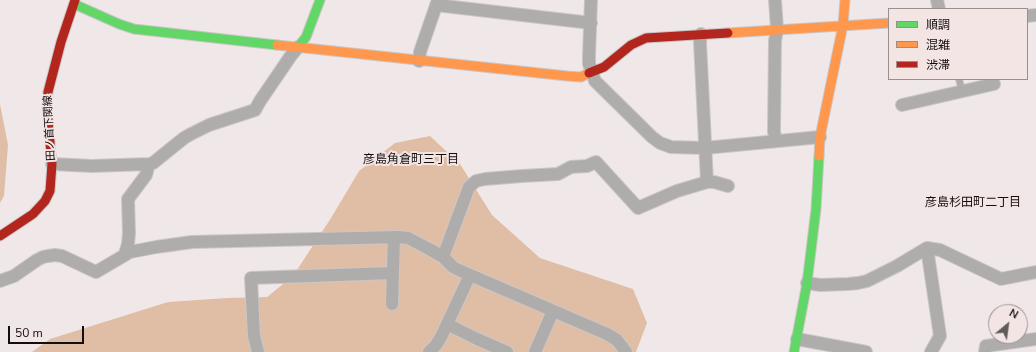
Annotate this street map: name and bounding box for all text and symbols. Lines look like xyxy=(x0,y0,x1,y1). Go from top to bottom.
legend xyxy=(888,8,1028,80)
text: 順調 xyxy=(926,17,950,33)
text: 混雑 xyxy=(926,37,950,53)
text: 渋滞 xyxy=(926,57,950,73)
street label: 田ノ首下関線 xyxy=(42,95,58,161)
district label: 彦島角倉町三丁目 xyxy=(363,153,459,167)
district label: 彦島杉田町二丁目 xyxy=(925,196,1021,210)
north arrow xyxy=(988,304,1028,344)
text: N xyxy=(1006,305,1021,322)
scale bar xyxy=(10,318,86,344)
text: 50 m xyxy=(15,325,43,341)

